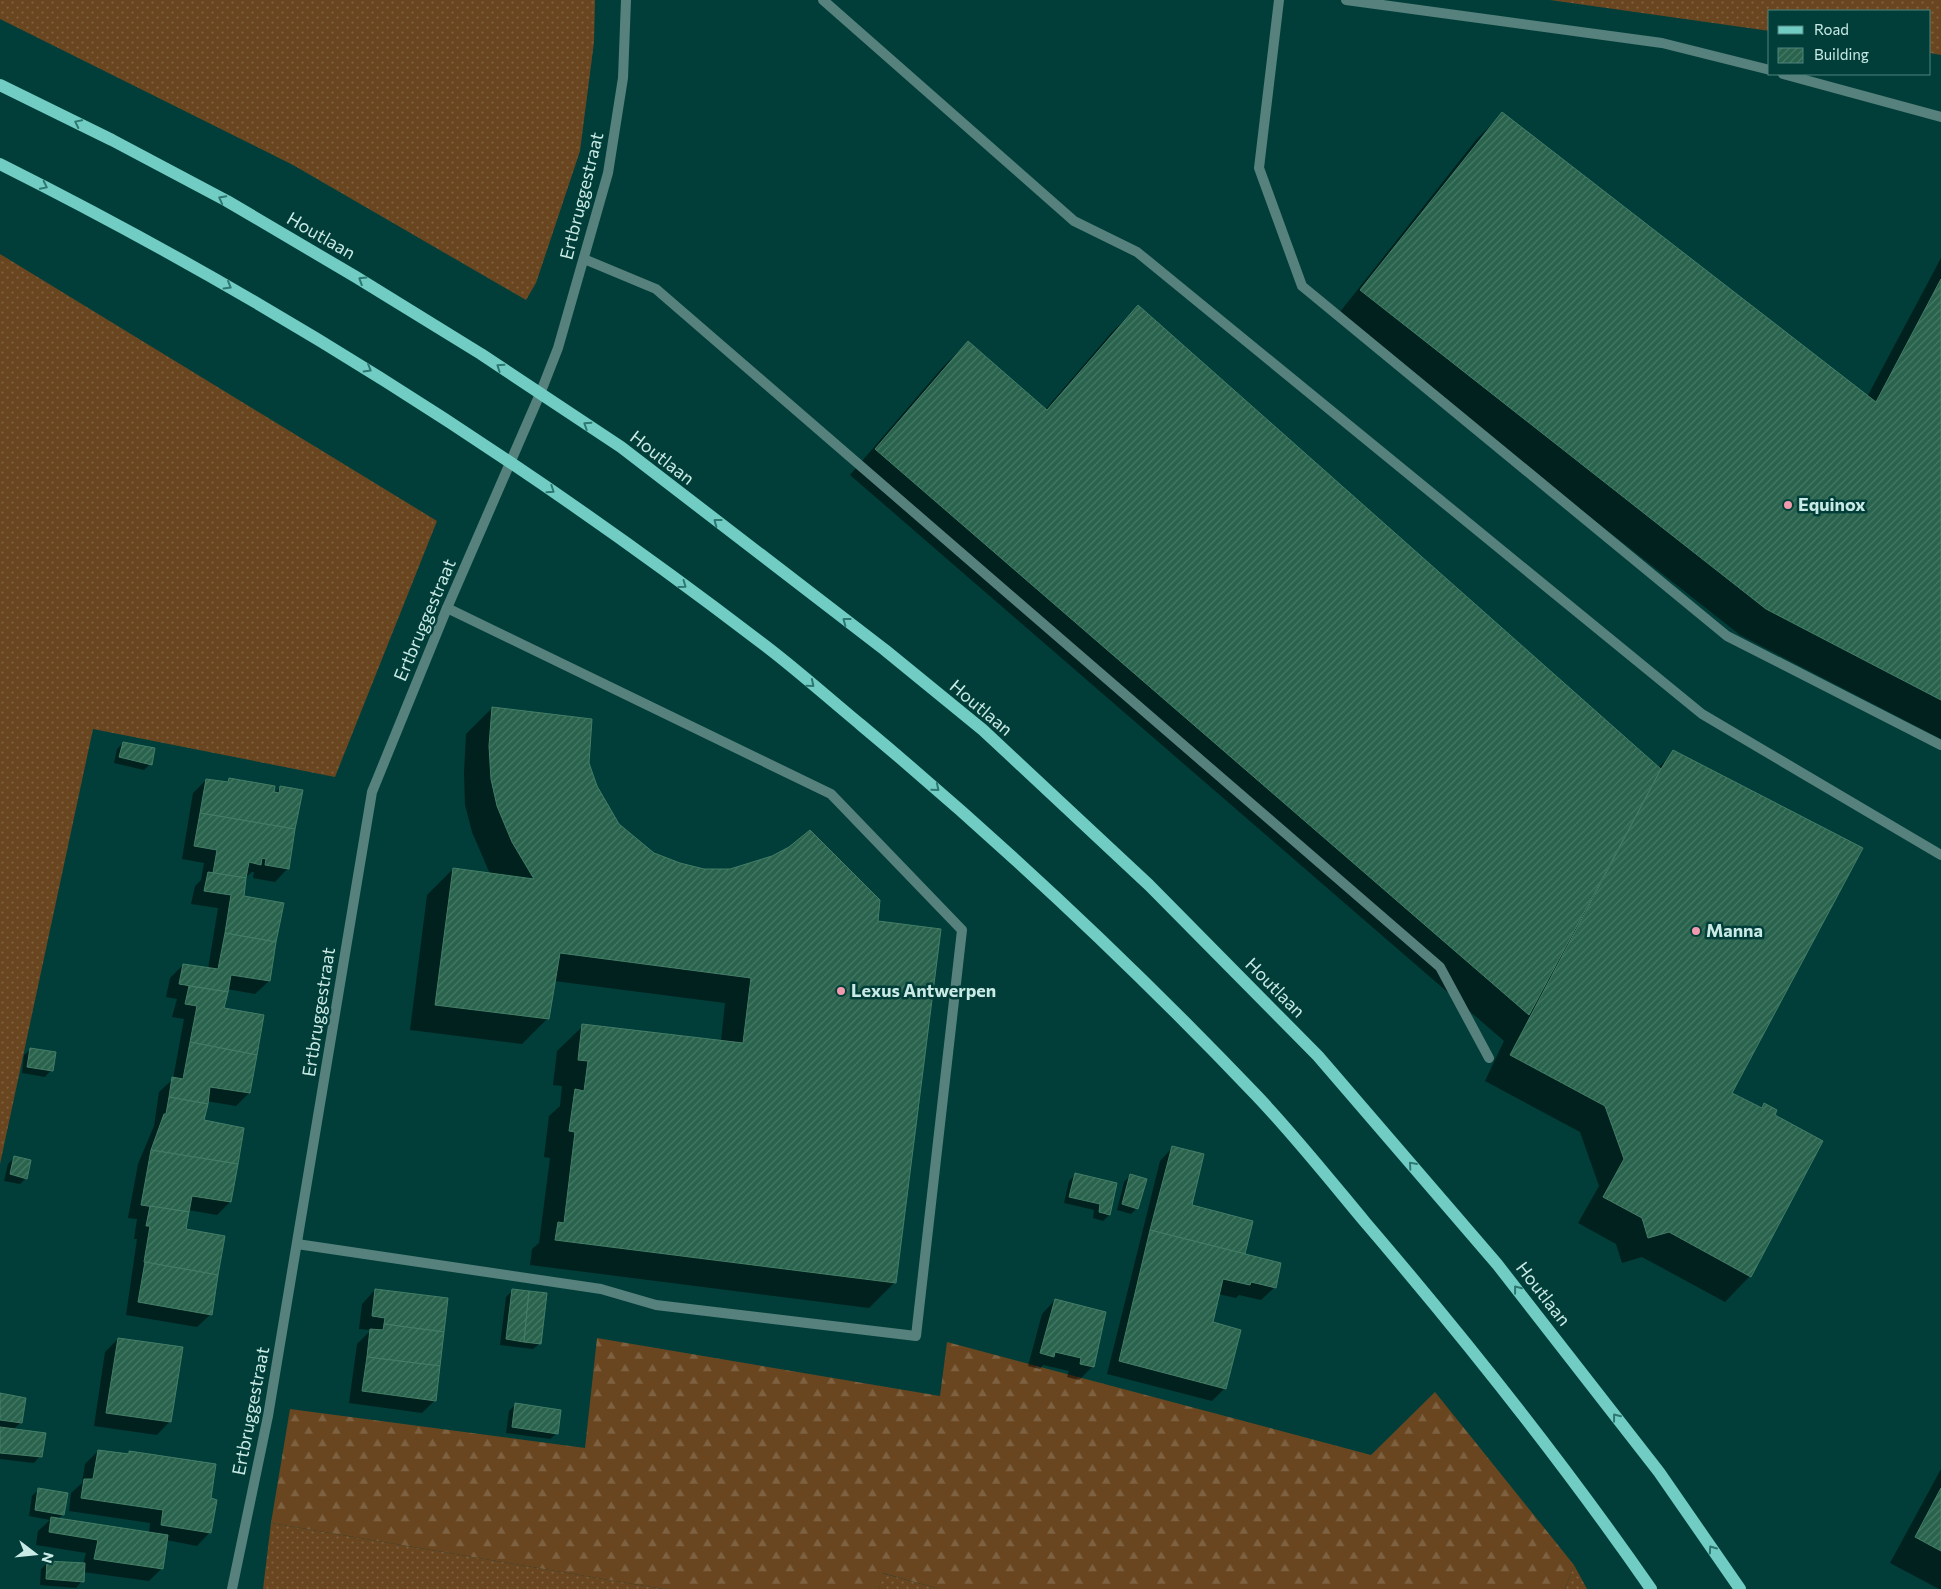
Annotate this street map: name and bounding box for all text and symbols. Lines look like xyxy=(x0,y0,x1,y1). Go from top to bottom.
legend xyxy=(1768,10,1931,75)
text: Road xyxy=(1814,20,1849,38)
text: Building xyxy=(1814,45,1869,63)
one-way arrow xyxy=(74,119,83,130)
street label: Ertbruggestraat xyxy=(555,130,608,262)
one-way arrow xyxy=(38,180,47,190)
one-way arrow xyxy=(218,195,227,205)
street label: Houtlaan xyxy=(283,207,360,264)
one-way arrow xyxy=(359,277,368,287)
one-way arrow xyxy=(222,280,231,290)
one-way arrow xyxy=(362,362,371,372)
one-way arrow xyxy=(496,364,506,373)
one-way arrow xyxy=(583,422,593,431)
street label: Houtlaan xyxy=(626,425,699,489)
one-way arrow xyxy=(545,484,554,493)
place label: Equinox xyxy=(1798,493,1866,515)
marker: Equinox xyxy=(1782,499,1794,511)
one-way arrow xyxy=(713,519,723,528)
street label: Ertbruggestraat xyxy=(388,555,460,684)
one-way arrow xyxy=(677,579,687,588)
one-way arrow xyxy=(843,618,852,626)
street label: Houtlaan xyxy=(946,675,1018,740)
one-way arrow xyxy=(806,678,815,687)
one-way arrow xyxy=(930,782,939,791)
place label: Manna xyxy=(1706,919,1763,941)
marker: Manna xyxy=(1690,925,1702,937)
street label: Ertbruggestraat xyxy=(297,946,339,1078)
street label: Houtlaan xyxy=(1241,953,1310,1022)
place label: Lexus Antwerpen xyxy=(851,979,996,1001)
marker: Lexus Antwerpen xyxy=(835,985,847,997)
one-way arrow xyxy=(1409,1162,1418,1171)
street label: Houtlaan xyxy=(1512,1257,1576,1330)
one-way arrow xyxy=(1514,1285,1523,1295)
street label: Ertbruggestraat xyxy=(227,1345,273,1477)
one-way arrow xyxy=(1613,1414,1622,1423)
north arrow xyxy=(10,1529,60,1579)
one-way arrow xyxy=(1709,1545,1718,1555)
text: N xyxy=(38,1550,58,1565)

